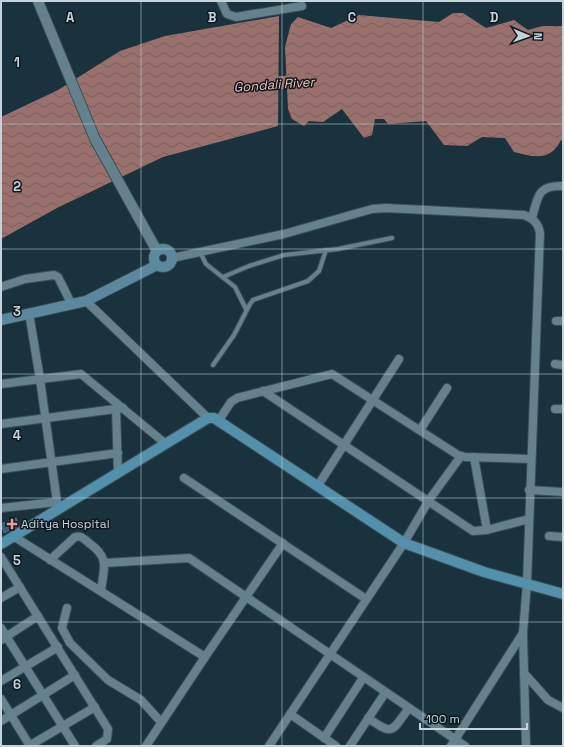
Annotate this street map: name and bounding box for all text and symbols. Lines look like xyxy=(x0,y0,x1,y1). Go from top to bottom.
text: A xyxy=(66,9,75,26)
text: B xyxy=(208,9,217,26)
text: C xyxy=(348,9,356,26)
text: D xyxy=(490,9,499,26)
north arrow xyxy=(508,16,548,56)
text: N xyxy=(531,32,545,40)
text: 1 xyxy=(14,54,20,71)
water label: Gondali River xyxy=(233,73,317,96)
text: 2 xyxy=(13,178,21,195)
text: 3 xyxy=(13,303,21,320)
text: 4 xyxy=(13,427,21,444)
place label: Aditya Hospital xyxy=(21,516,110,532)
marker: Aditya Hospital xyxy=(6,518,18,530)
text: 5 xyxy=(13,552,21,569)
text: 6 xyxy=(13,676,21,693)
scale bar xyxy=(420,705,527,731)
text: 100 m xyxy=(426,711,460,727)

